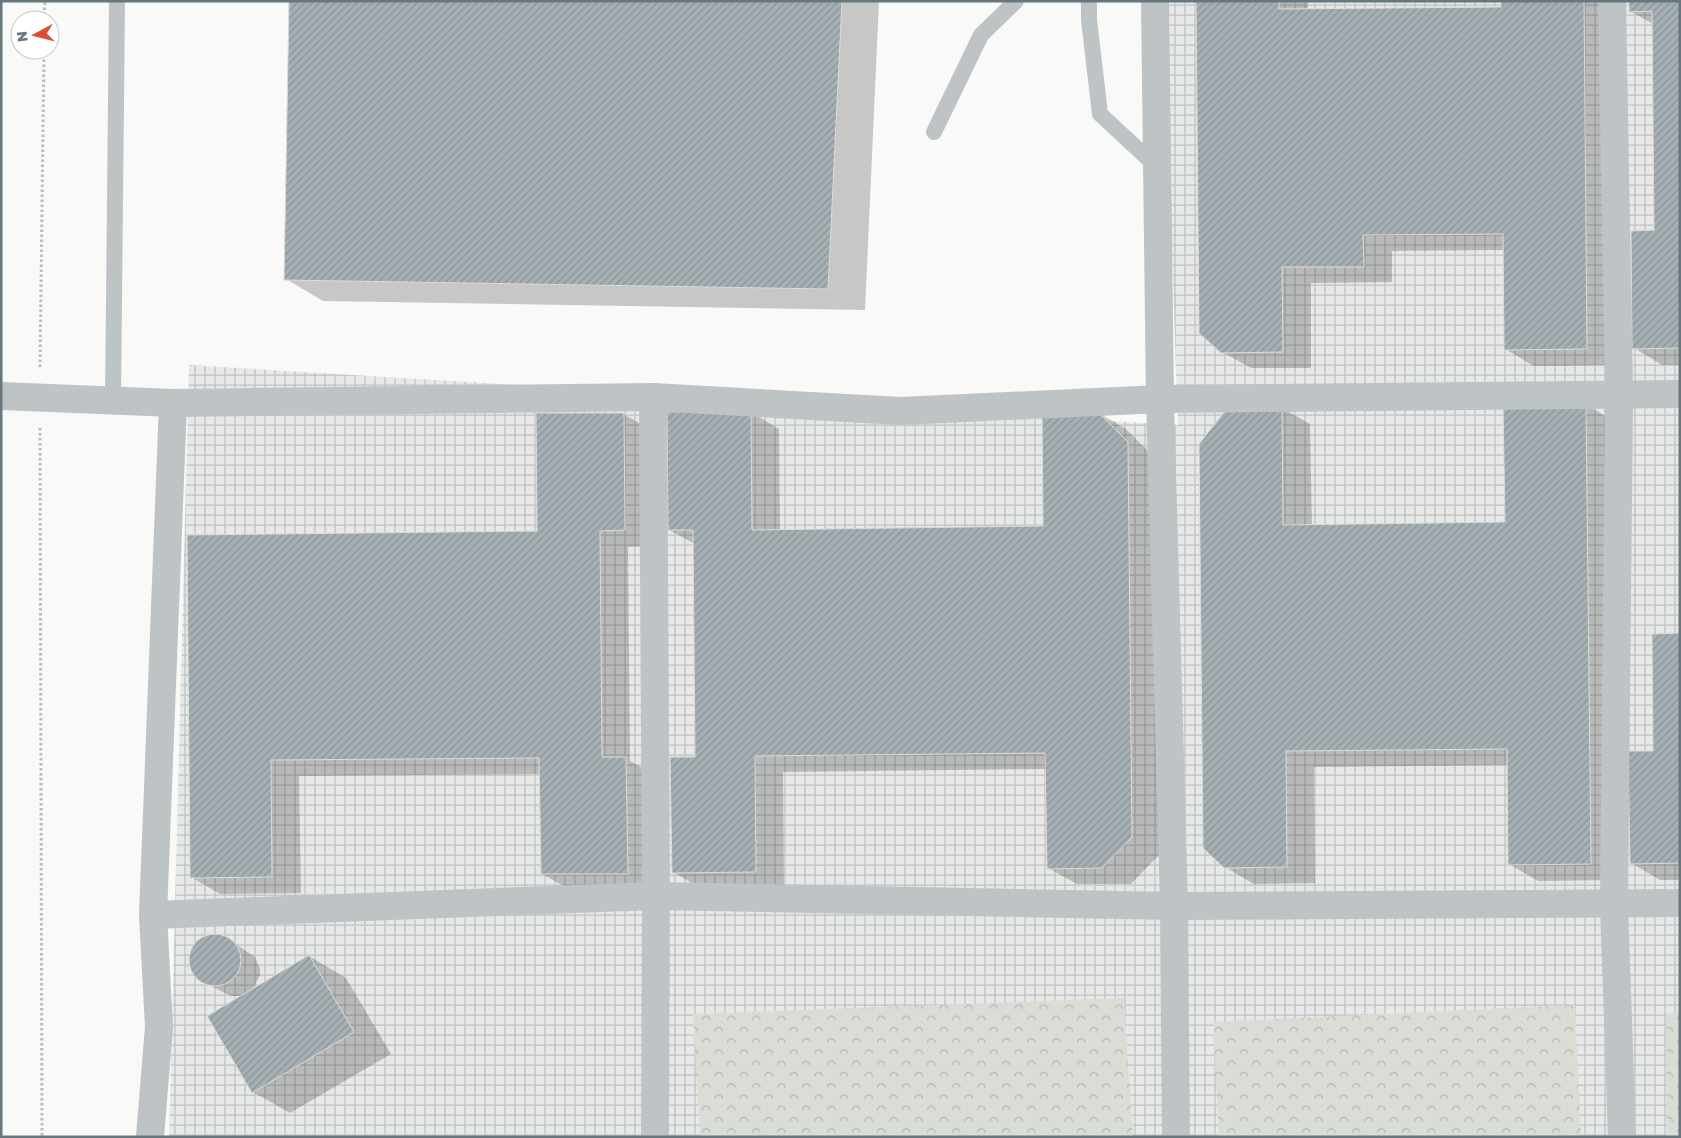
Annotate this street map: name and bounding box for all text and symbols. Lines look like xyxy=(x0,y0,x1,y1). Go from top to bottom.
north arrow xyxy=(10,10,60,60)
text: N xyxy=(13,30,31,43)

